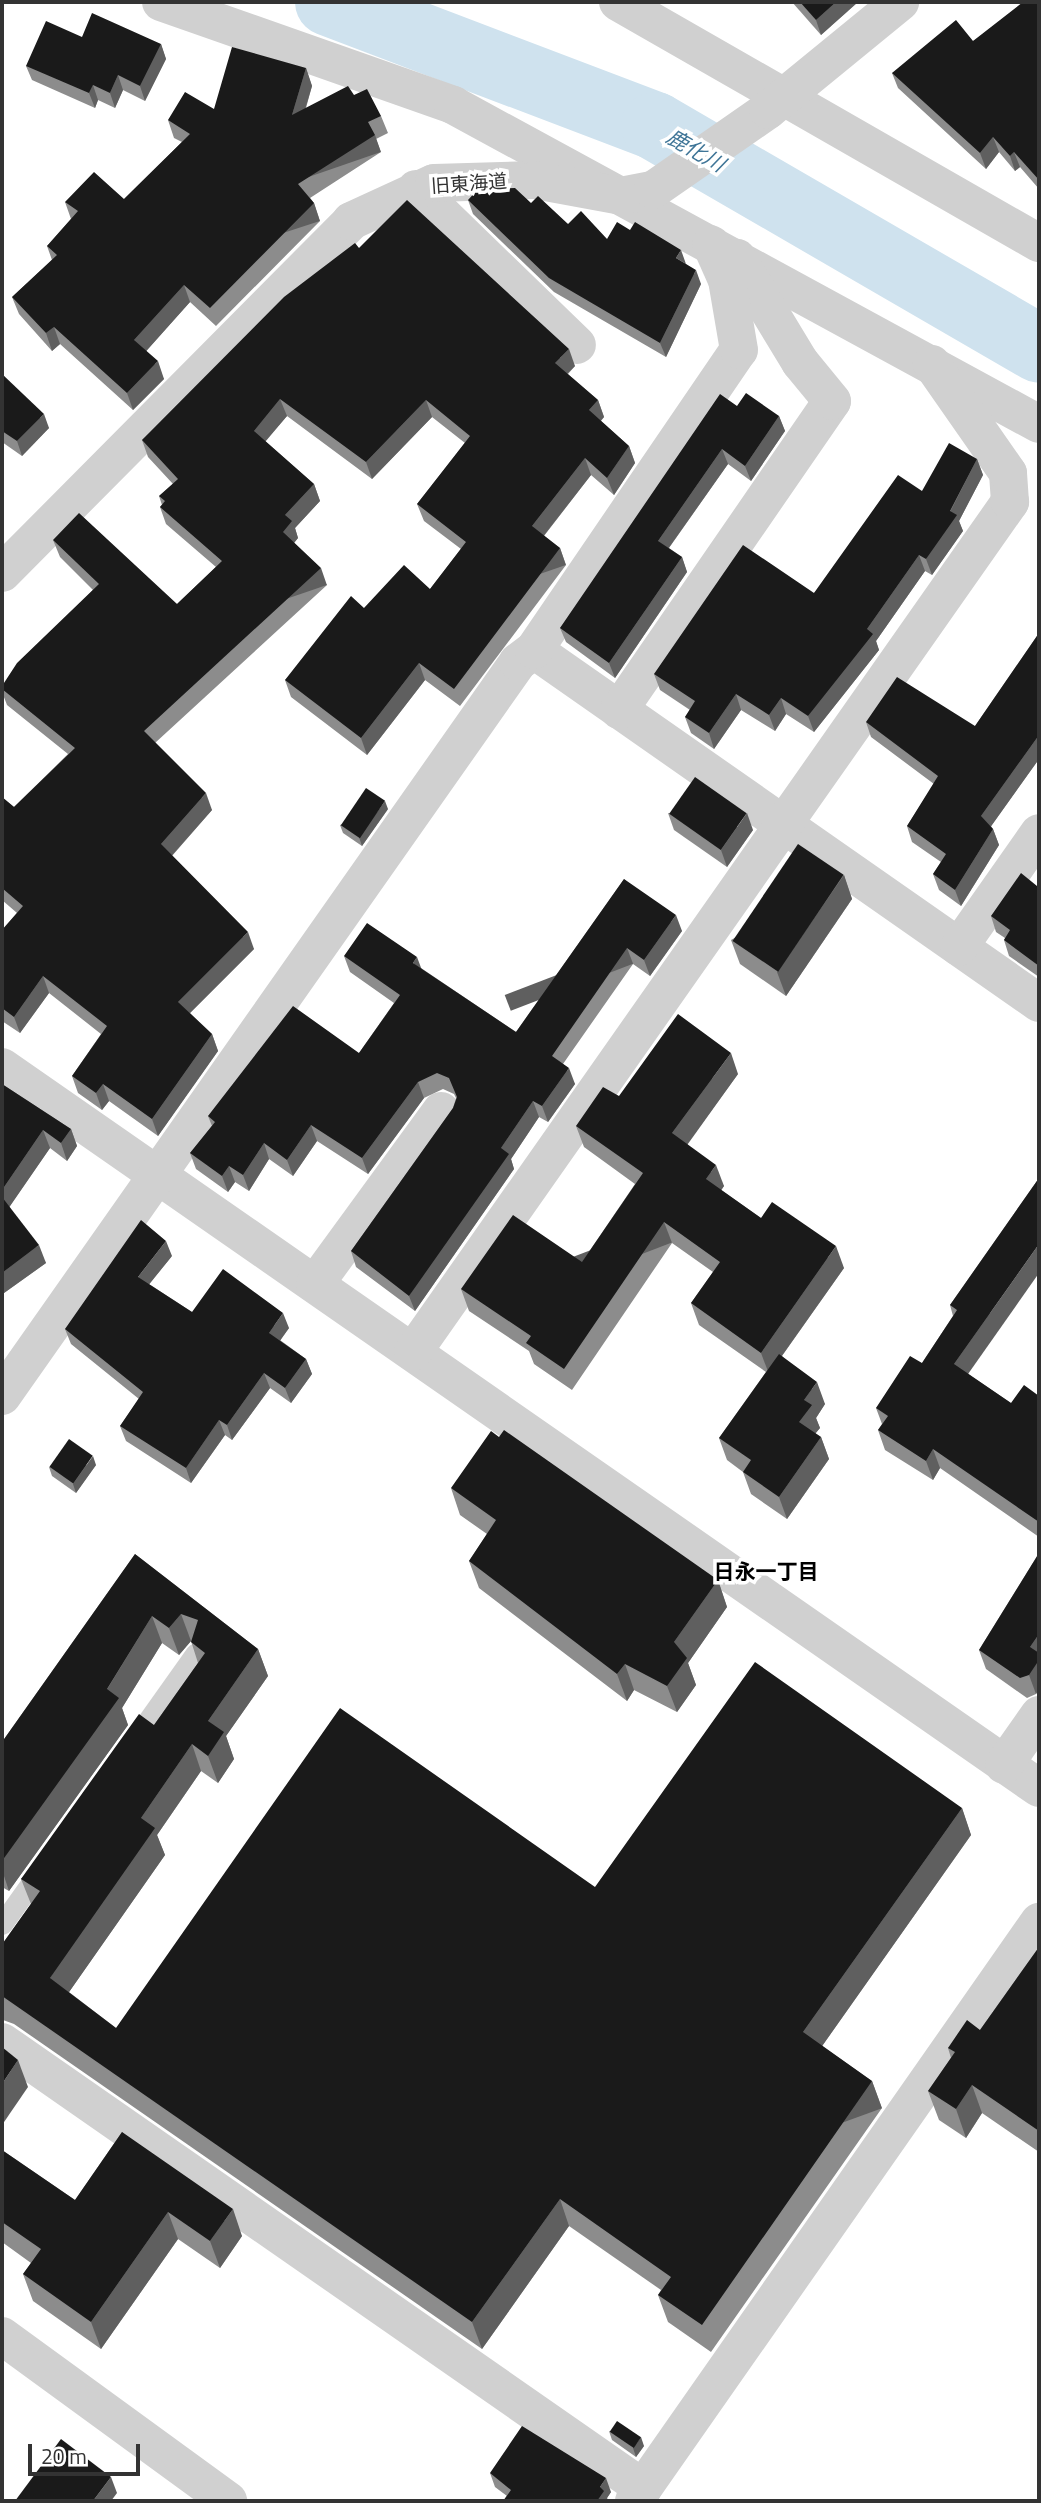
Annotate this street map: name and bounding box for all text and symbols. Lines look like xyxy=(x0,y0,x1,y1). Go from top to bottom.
water label: 鹿化川 xyxy=(662,123,730,177)
street label: 旧東海道 xyxy=(430,169,508,197)
district label: 日永一丁目 xyxy=(714,1558,818,1584)
scale bar xyxy=(32,2430,144,2474)
text: 20 m xyxy=(41,2440,87,2472)

